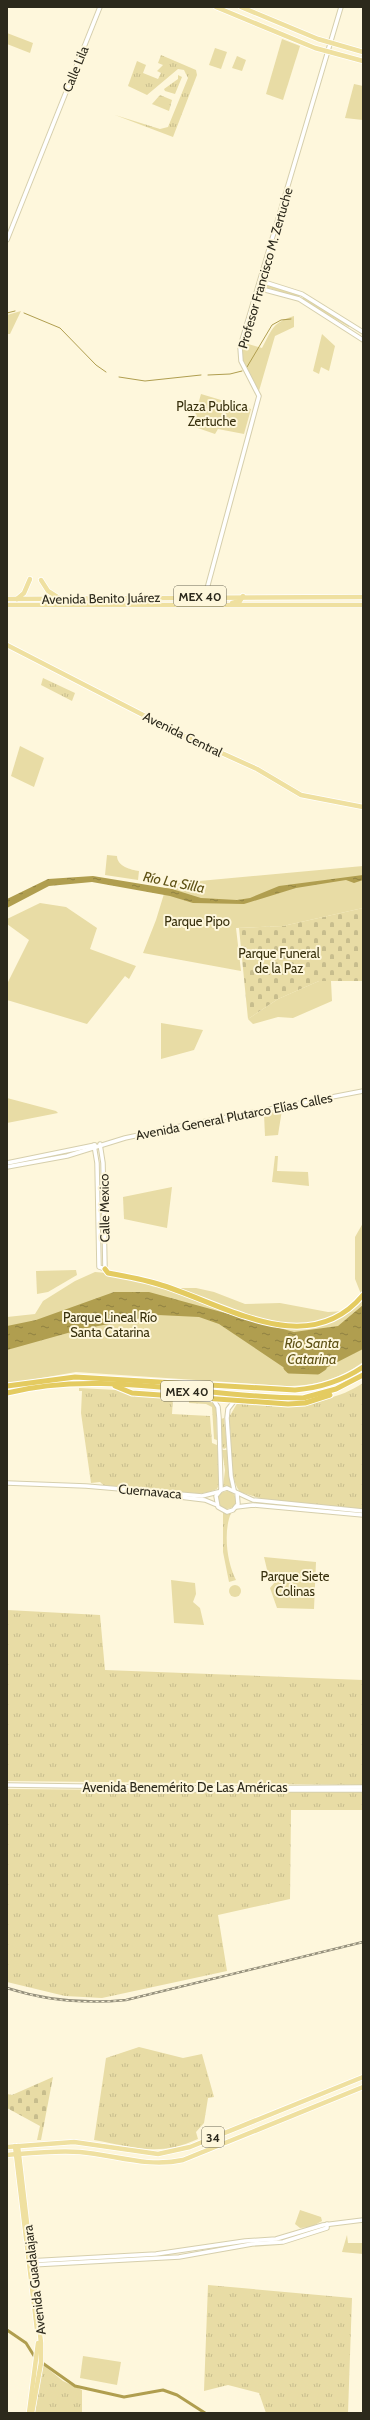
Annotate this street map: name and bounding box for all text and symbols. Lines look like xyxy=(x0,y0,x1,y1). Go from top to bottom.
street label: Calle Lila xyxy=(59,43,92,94)
street label: Profesor Francisco M. Zertuche xyxy=(234,185,296,350)
park label: Plaza Publica Zertuche xyxy=(176,398,248,429)
road number: MEX 40 xyxy=(174,586,226,606)
street label: Avenida Benito Juárez xyxy=(42,589,160,607)
street label: Avenida Central xyxy=(141,708,225,760)
water label: Río La Silla xyxy=(142,867,206,897)
park label: Parque Pipo xyxy=(164,913,230,929)
park label: Parque Funeral de la Paz xyxy=(238,945,320,976)
street label: Avenida General Plutarco Elías Calles xyxy=(134,1089,334,1143)
street label: Calle Mexico xyxy=(95,1173,113,1243)
park label: Parque Lineal Río Santa Catarina xyxy=(63,1309,157,1340)
water label: Río Santa Catarina xyxy=(285,1334,339,1368)
road number: MEX 40 xyxy=(161,1381,213,1401)
street label: Cuernavaca xyxy=(118,1480,183,1502)
park label: Parque Siete Colinas xyxy=(261,1568,330,1599)
street label: Avenida Benemérito De Las Américas xyxy=(82,1779,288,1795)
road number: 34 xyxy=(202,2127,224,2147)
street label: Avenida Guadalajara xyxy=(19,2223,50,2336)

